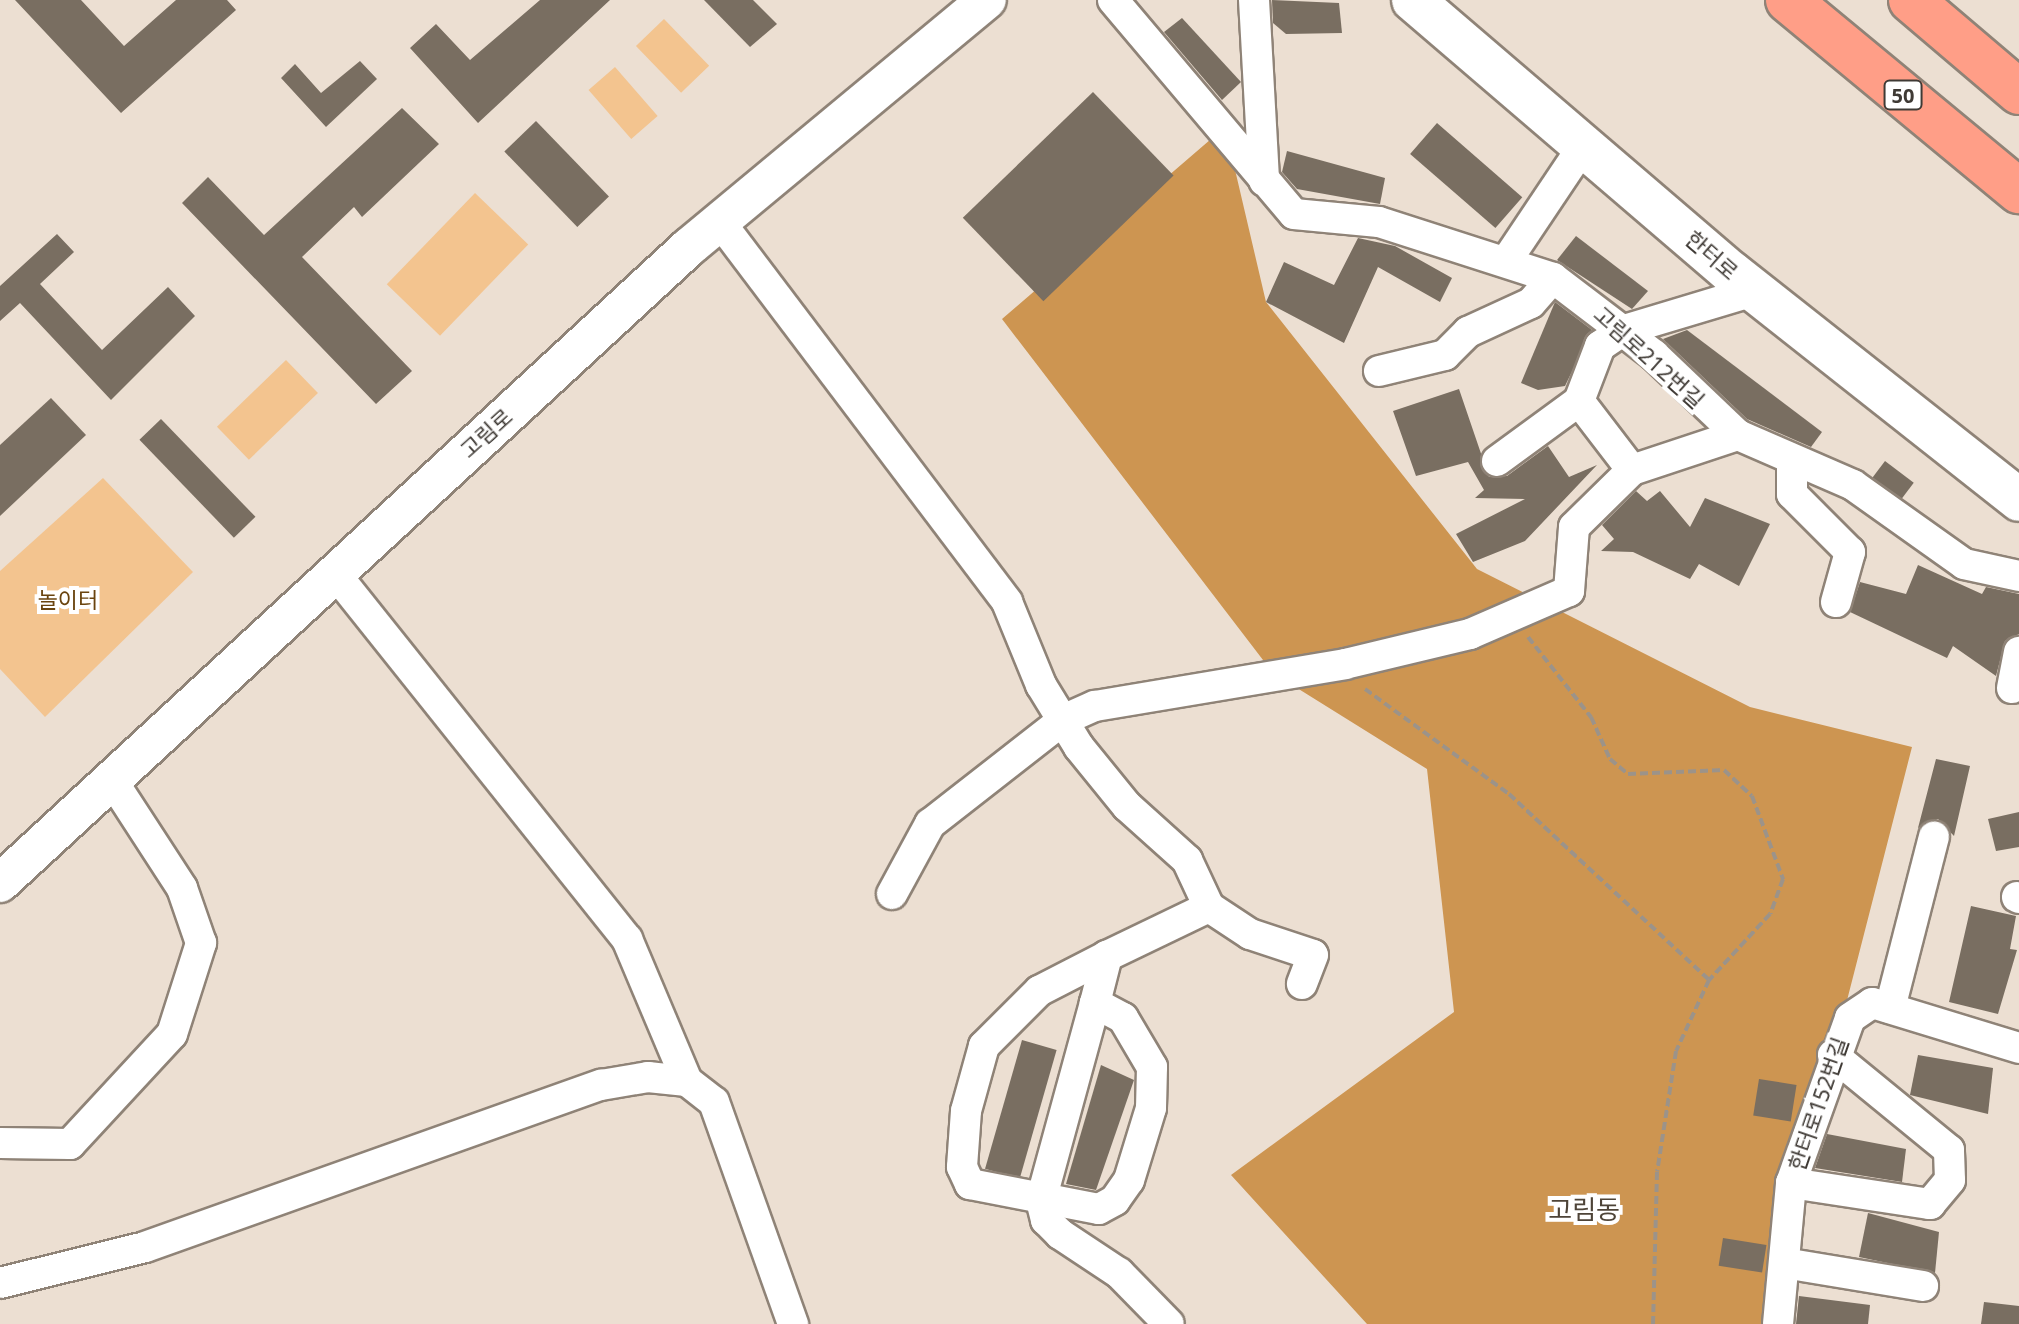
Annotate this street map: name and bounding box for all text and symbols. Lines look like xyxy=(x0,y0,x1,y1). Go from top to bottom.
road number: 50 xyxy=(1883,79,1923,111)
street label: 한터로 xyxy=(1680,225,1744,285)
street label: 고림로212번길 xyxy=(1589,301,1709,413)
street label: 고림로 xyxy=(455,403,517,463)
park label: 놀이터 xyxy=(38,587,98,613)
street label: 한터로152번길 xyxy=(1783,1034,1853,1174)
district label: 고림동 xyxy=(1548,1194,1620,1226)

